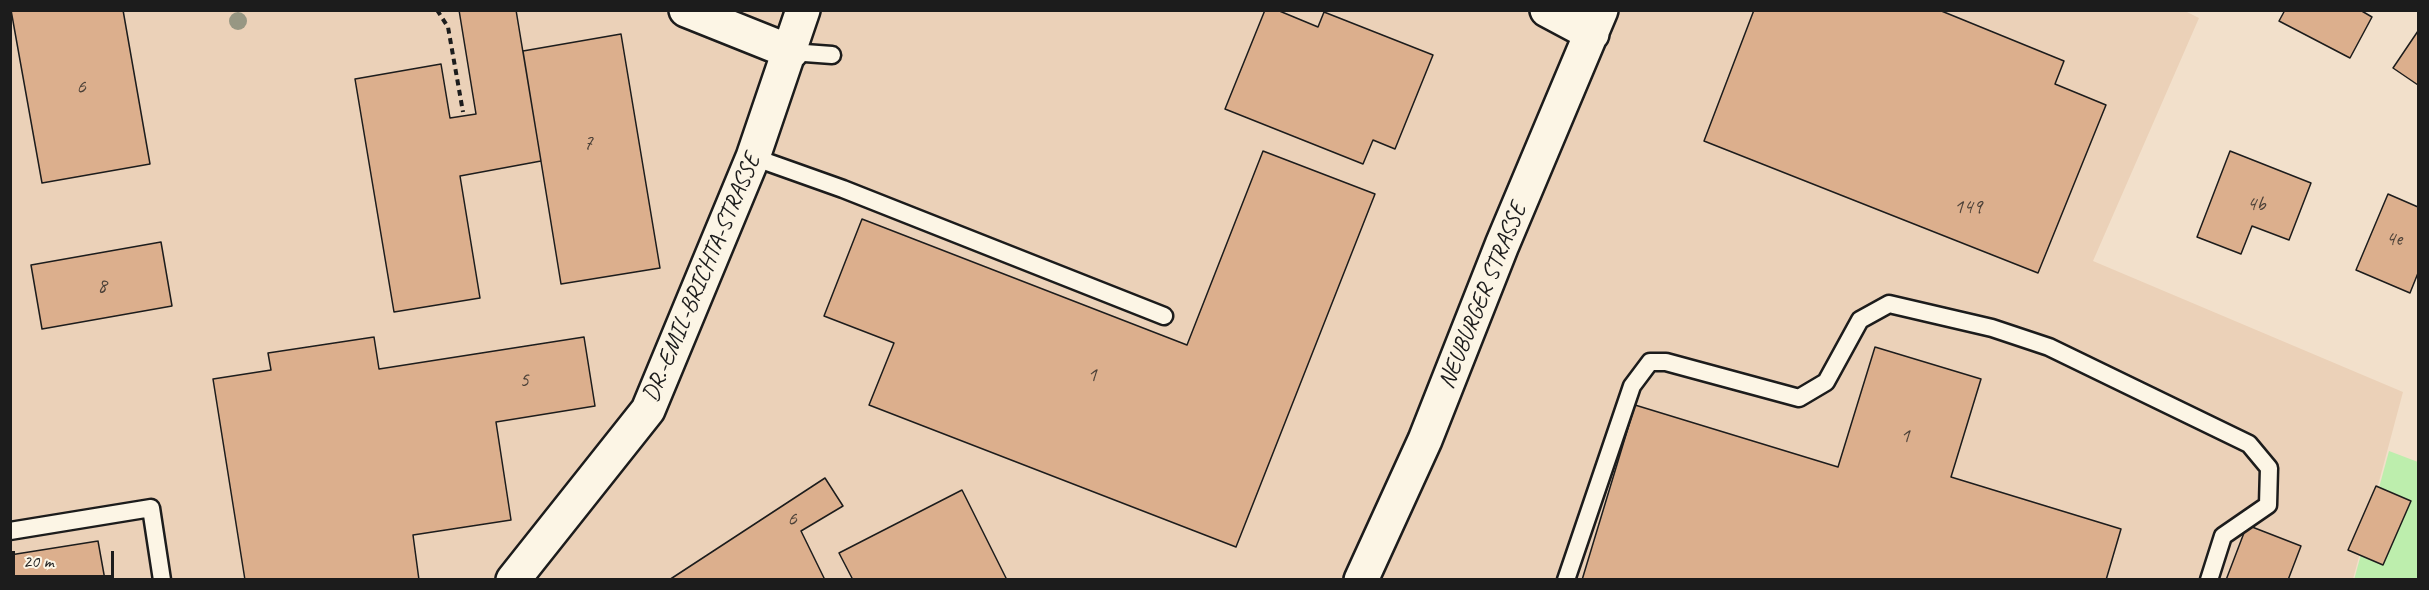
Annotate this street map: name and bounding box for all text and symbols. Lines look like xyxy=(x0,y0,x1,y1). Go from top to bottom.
house number: 6 xyxy=(76,74,86,100)
house number: 7 xyxy=(583,130,593,156)
street label: DR.-EMIL-BRICHTA-STRASSE xyxy=(637,150,767,406)
house number: 4b xyxy=(2247,191,2265,217)
house number: 149 xyxy=(1954,194,1982,220)
street label: NEUBURGER STRASSE xyxy=(1433,199,1533,393)
house number: 4e xyxy=(2386,226,2402,252)
house number: 8 xyxy=(97,273,107,299)
house number: 1 xyxy=(1087,362,1097,388)
house number: 5 xyxy=(519,367,529,393)
house number: 1 xyxy=(1900,423,1910,449)
house number: 6 xyxy=(787,506,797,532)
scale bar xyxy=(15,539,117,577)
text: 20 m xyxy=(23,550,54,572)

